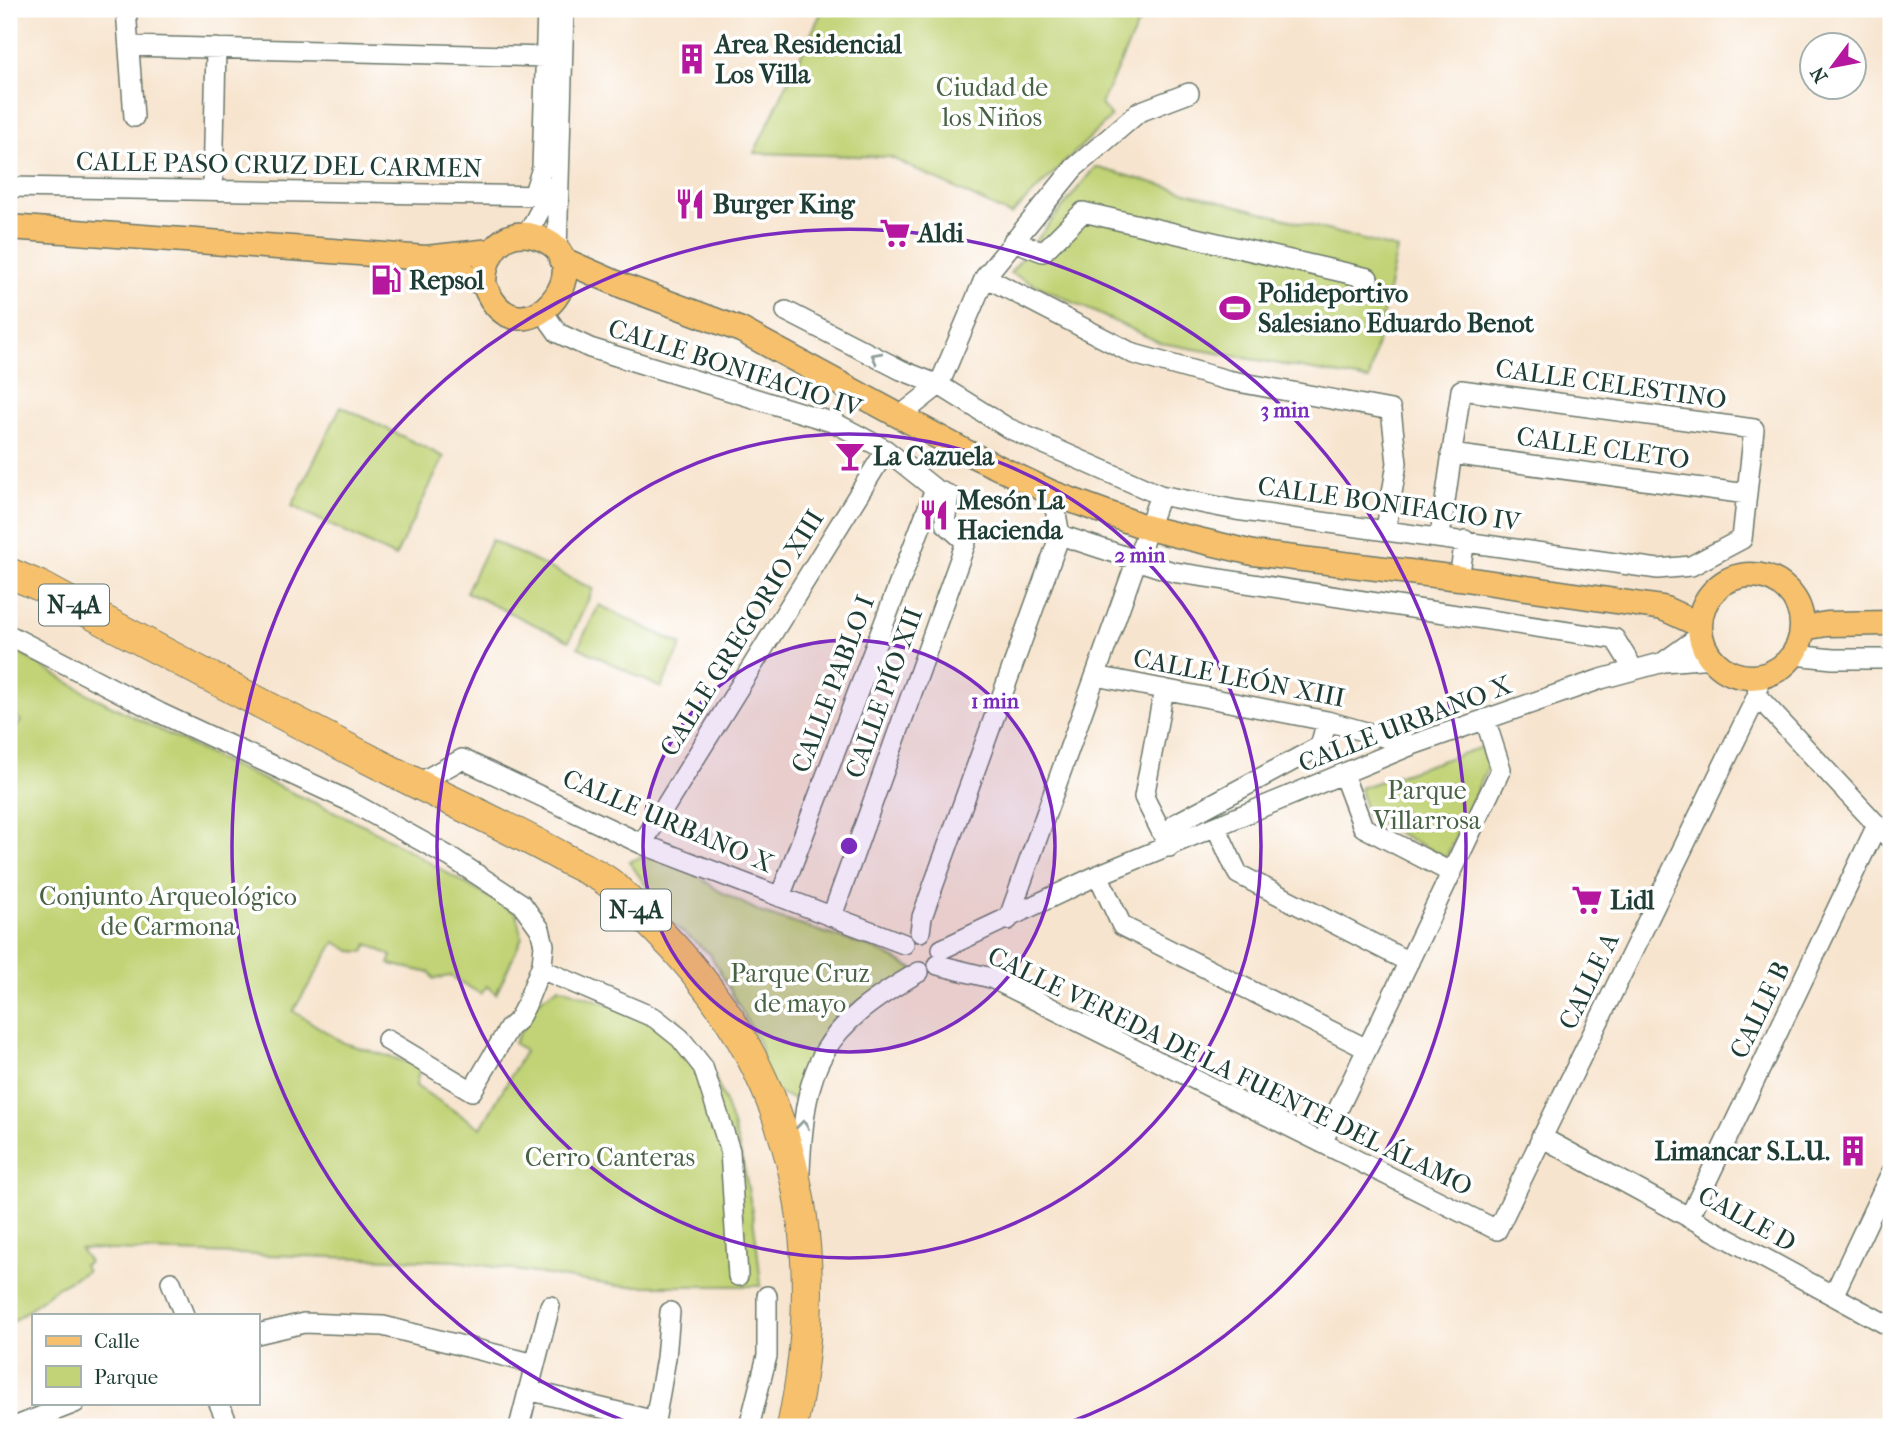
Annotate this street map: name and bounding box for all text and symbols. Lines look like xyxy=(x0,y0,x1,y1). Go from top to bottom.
place label: Area Residencial Los Villa xyxy=(713,29,903,90)
north arrow xyxy=(1798,32,1868,102)
building icon: Area Residencial Los Villa xyxy=(675,42,709,76)
text: N xyxy=(1806,62,1833,86)
park label: Ciudad de los Niños xyxy=(936,72,1048,133)
street label: CALLE PASO CRUZ DEL CARMEN xyxy=(76,146,483,184)
restaurant icon: Burger King xyxy=(673,187,707,221)
place label: Burger King xyxy=(713,189,856,220)
supermarket icon: Aldi xyxy=(878,216,912,250)
place label: Aldi xyxy=(916,218,964,249)
fuel station icon: Repsol xyxy=(369,263,403,297)
place label: Repsol xyxy=(409,265,485,296)
place label: Polideportivo Salesiano Eduardo Benot xyxy=(1258,278,1534,339)
sports icon: Polideportivo Salesiano Eduardo Benot xyxy=(1218,291,1252,325)
street label: CALLE BONIFACIO IV xyxy=(604,312,867,424)
one-way arrow xyxy=(871,352,884,366)
street label: CALLE CELESTINO xyxy=(1493,352,1729,416)
text: 3 min xyxy=(1261,398,1310,422)
street label: CALLE CLETO xyxy=(1515,421,1691,475)
bar icon: La Cazuela xyxy=(833,439,867,473)
place label: La Cazuela xyxy=(873,441,995,472)
street label: CALLE BONIFACIO IV xyxy=(1256,470,1523,538)
place label: Mesón La Hacienda xyxy=(957,485,1065,546)
restaurant icon: Mesón La Hacienda xyxy=(917,498,951,532)
street label: CALLE GREGORIO XIII xyxy=(653,504,831,762)
text: 2 min xyxy=(1114,543,1166,567)
road number: N-4A xyxy=(39,584,109,626)
street label: CALLE PABLO I xyxy=(785,591,881,777)
street label: CALLE PÍO XII xyxy=(838,603,929,782)
street label: CALLE LEÓN XIII xyxy=(1131,641,1348,714)
street label: CALLE URBANO X xyxy=(1294,669,1516,779)
text: 1 min xyxy=(971,689,1020,713)
street label: CALLE URBANO X xyxy=(558,763,778,879)
park label: Parque Villarrosa xyxy=(1372,775,1482,836)
centre of rings xyxy=(837,834,861,858)
park label: Conjunto Arqueológico de Carmona xyxy=(39,881,297,942)
supermarket icon: Lidl xyxy=(1570,883,1604,917)
place label: Lidl xyxy=(1610,885,1655,916)
road number: N-4A xyxy=(601,890,671,930)
street label: CALLE A xyxy=(1552,926,1626,1035)
street label: CALLE VEREDA DE LA FUENTE DEL ÁLAMO xyxy=(983,939,1478,1202)
street label: CALLE B xyxy=(1723,956,1797,1064)
park label: Parque Cruz de mayo xyxy=(730,958,870,1019)
one-way arrow xyxy=(795,1119,810,1130)
building icon: Limancar S.L.U. xyxy=(1836,1134,1870,1168)
place label: Limancar S.L.U. xyxy=(1655,1136,1830,1167)
park label: Cerro Canteras xyxy=(525,1142,695,1173)
street label: CALLE D xyxy=(1693,1180,1801,1258)
legend xyxy=(32,1314,259,1404)
text: Calle xyxy=(94,1329,140,1353)
text: Parque xyxy=(94,1365,158,1389)

